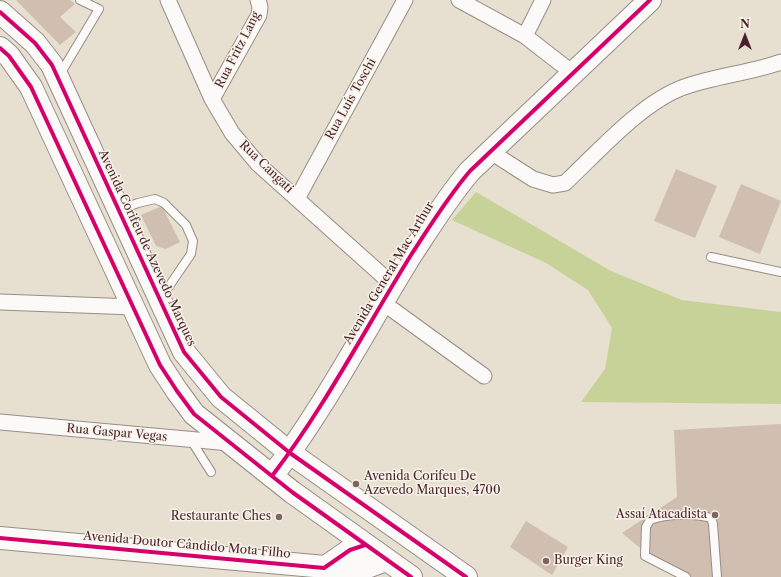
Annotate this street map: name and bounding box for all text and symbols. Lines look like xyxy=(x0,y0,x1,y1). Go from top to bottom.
street label: Rua Fritz Lang xyxy=(213,9,263,91)
north arrow xyxy=(725,16,765,56)
text: N xyxy=(740,17,750,31)
street label: Rua Luís Toschi xyxy=(323,56,379,142)
street label: Rua Cangati xyxy=(236,138,296,196)
street label: Avenida Corifeu de Azevedo Marques xyxy=(95,147,199,349)
street label: Avenida General Mac Arthur xyxy=(341,199,437,347)
street label: Rua Gaspar Vegas xyxy=(66,421,168,445)
place label: Avenida Corifeu De Azevedo Marques, 4700 xyxy=(364,470,501,498)
marker: Avenida Corifeu De Azevedo Marques, 4700 xyxy=(351,479,361,489)
place label: Assaí Atacadista xyxy=(616,508,707,522)
place label: Restaurante Ches xyxy=(171,510,271,524)
marker: Assaí Atacadista xyxy=(710,510,720,520)
marker: Restaurante Ches xyxy=(274,512,284,522)
street label: Avenida Doutor Cândido Mota Filho xyxy=(83,529,291,561)
place label: Burger King xyxy=(554,554,623,568)
marker: Burger King xyxy=(541,556,551,566)

